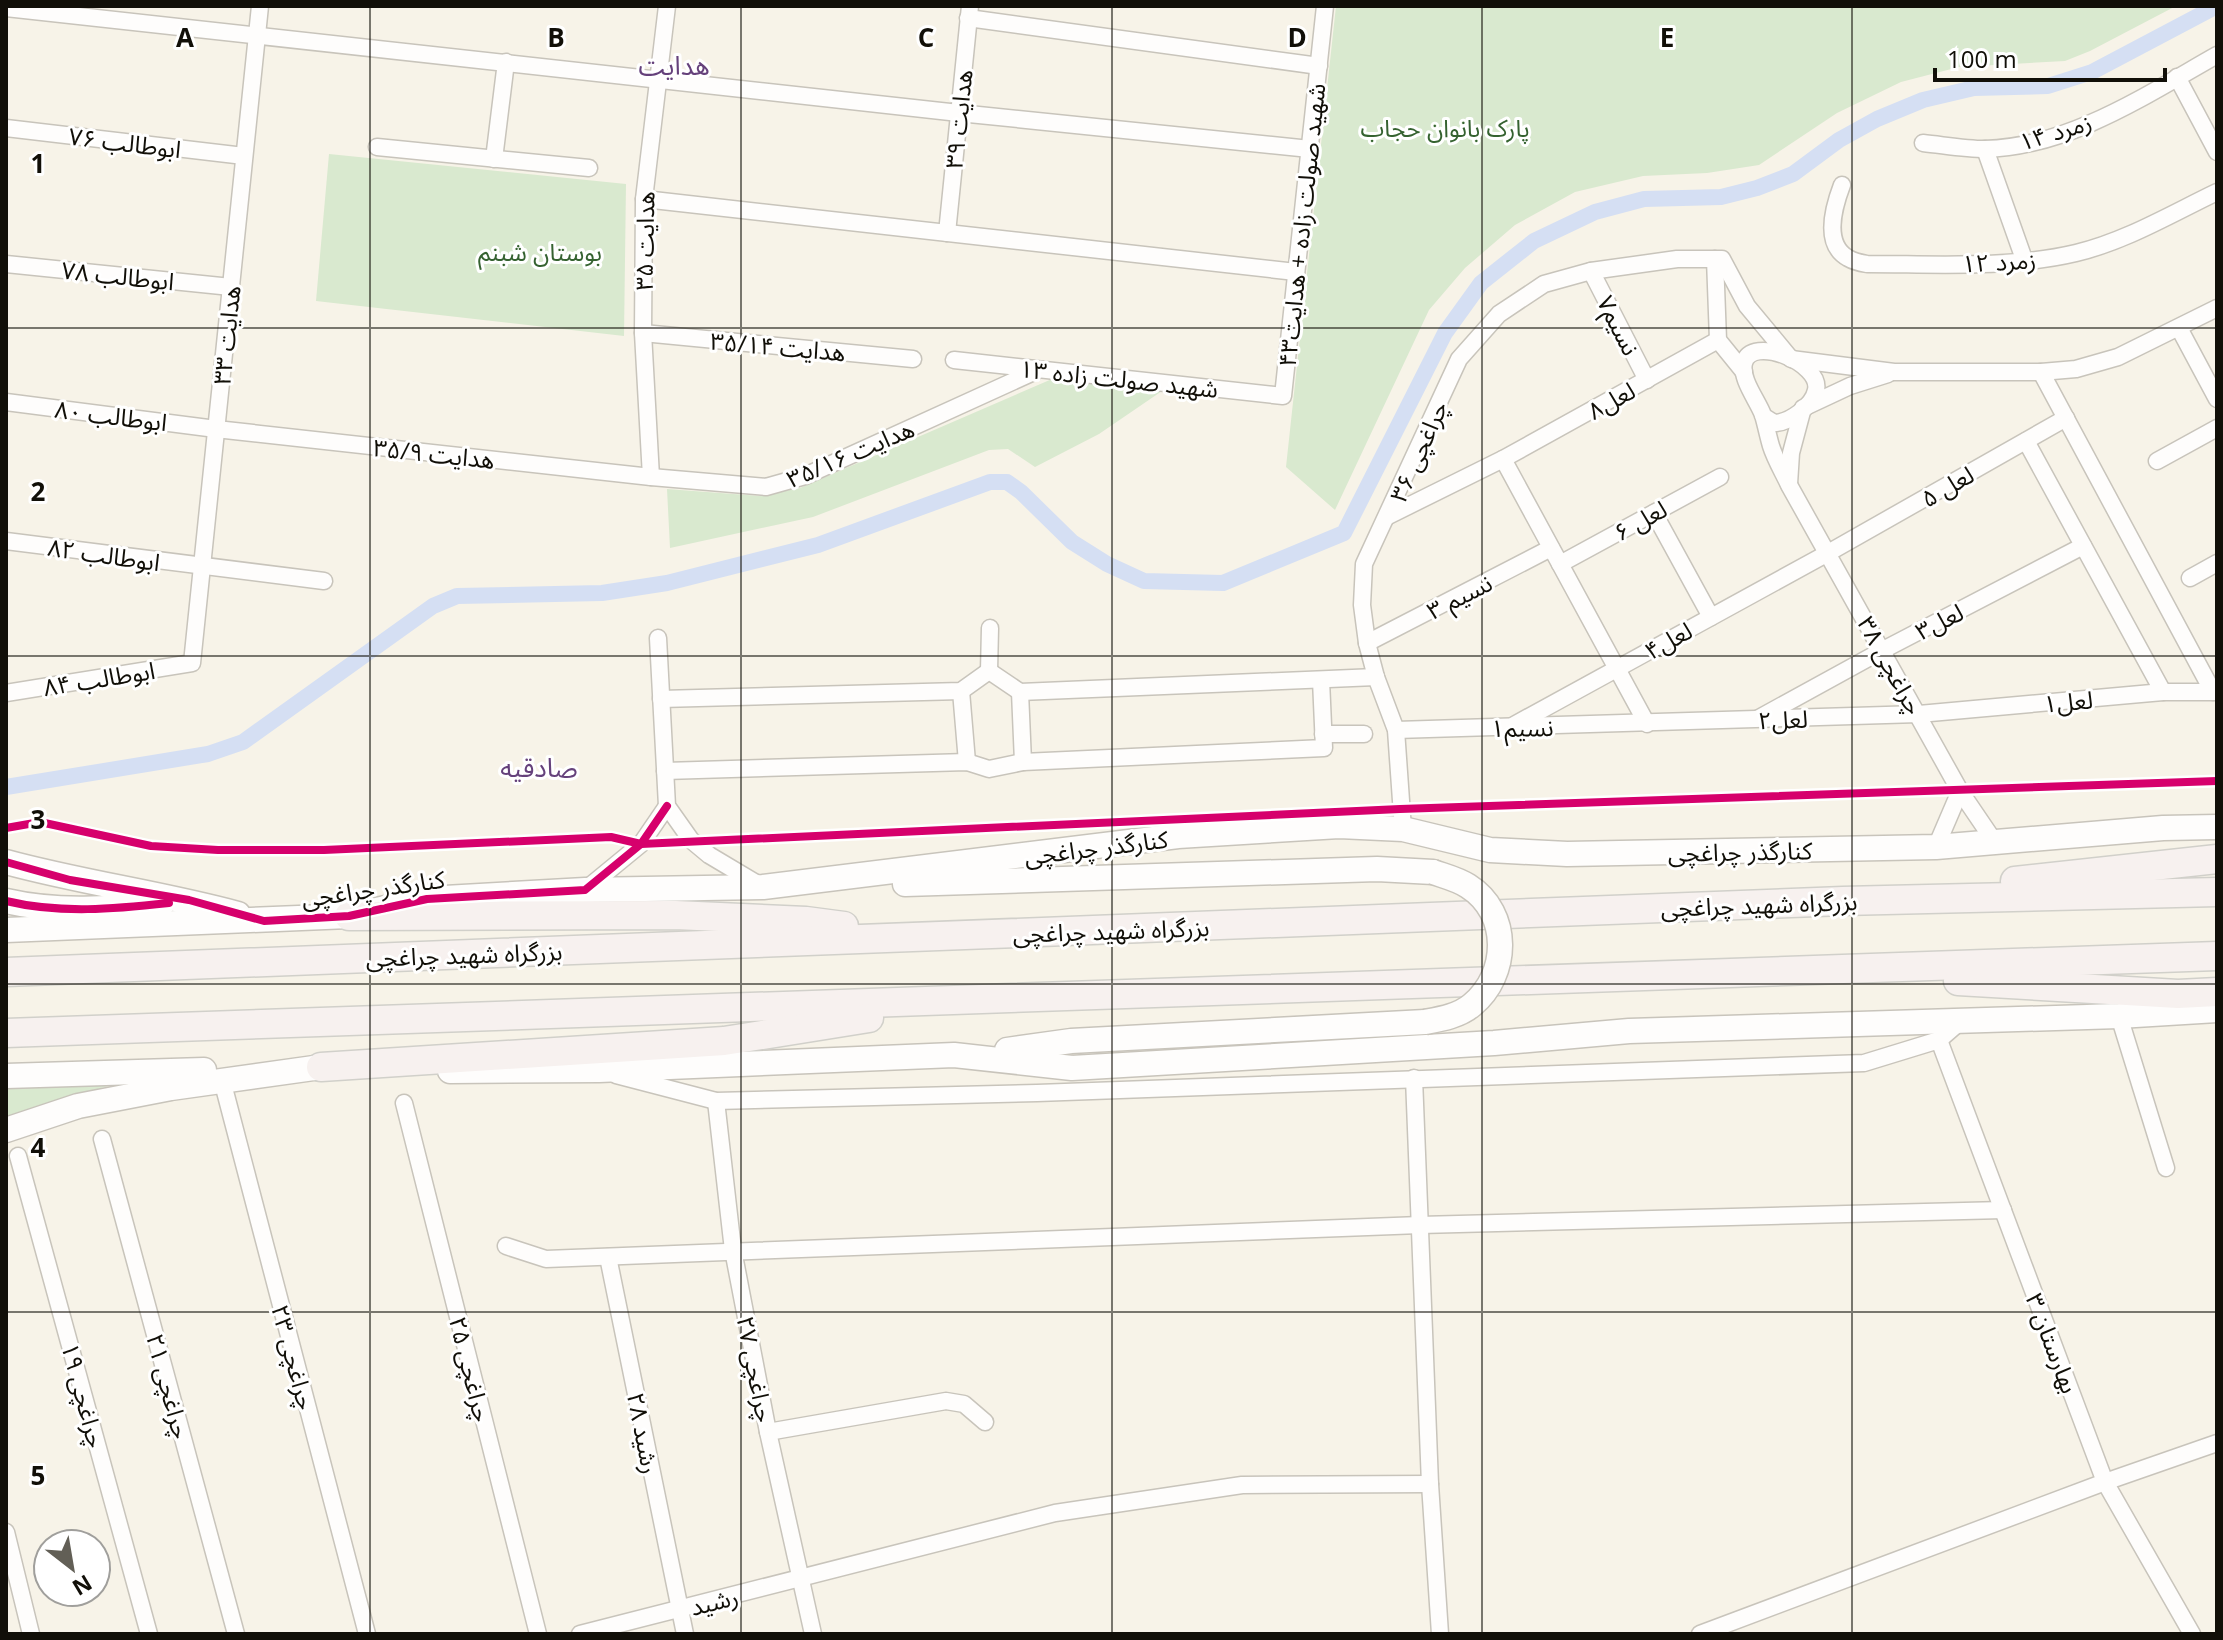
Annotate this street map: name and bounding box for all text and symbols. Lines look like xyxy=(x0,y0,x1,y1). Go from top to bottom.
text: A xyxy=(176,19,194,55)
text: B xyxy=(547,19,565,55)
text: C xyxy=(918,19,934,55)
text: D xyxy=(1287,19,1307,55)
text: E xyxy=(1660,19,1674,55)
scale bar xyxy=(1935,32,2165,82)
text: 100 m xyxy=(1947,42,2017,75)
district label: هدایت xyxy=(638,47,710,83)
street label: هدایت ۳۹ xyxy=(936,68,980,170)
street label: شهید صولت زاده + هدایت۴۳ xyxy=(1270,82,1332,368)
street label: زمرد ۱۴ xyxy=(2015,104,2095,158)
park label: پارک بانوان حجاب xyxy=(1360,111,1530,144)
street label: ابوطالب ۷۶ xyxy=(67,119,183,165)
text: 1 xyxy=(31,145,45,181)
street label: هدایت ۳۵ xyxy=(627,191,661,291)
park label: بوستان شبنم xyxy=(478,235,602,270)
street label: زمرد ۱۲ xyxy=(1961,243,2037,279)
street label: ابوطالب ۷۸ xyxy=(60,253,176,297)
street label: هدایت ۳۳ xyxy=(204,284,248,386)
street label: نسیم۷ xyxy=(1588,289,1648,361)
street label: هدایت ۳۵/۱۴ xyxy=(709,324,847,368)
street label: شهید صولت زاده ۱۳ xyxy=(1018,351,1220,405)
street label: لعل۸ xyxy=(1581,373,1641,427)
street label: ابوطالب ۸۰ xyxy=(53,392,169,438)
street label: چراغچی ۳۶ xyxy=(1381,395,1455,507)
street label: هدایت ۳۵/۱۶ xyxy=(781,411,919,495)
street label: هدایت ۳۵/۹ xyxy=(372,430,496,476)
street label: لعل ۵ xyxy=(1914,458,1980,514)
text: 2 xyxy=(31,473,46,509)
street label: لعل ۶ xyxy=(1607,492,1673,548)
street label: ابوطالب ۸۲ xyxy=(46,530,162,578)
street label: نسیم ۳ xyxy=(1421,566,1498,628)
street label: لعل۳ xyxy=(1909,595,1969,647)
street label: چراغچی ۳۸ xyxy=(1850,610,1931,720)
street label: لعل۴ xyxy=(1638,613,1698,667)
street label: ابوطالب ۸۴ xyxy=(41,653,157,703)
street label: لعل۱ xyxy=(2042,682,2094,720)
street label: لعل۲ xyxy=(1757,702,1809,736)
street label: نسیم۱ xyxy=(1490,710,1554,746)
district label: صادقیه xyxy=(500,749,578,785)
text: 3 xyxy=(31,801,45,837)
street label: کنارگذر چراغچی xyxy=(1022,822,1171,872)
street label: کنارگذر چراغچی xyxy=(1668,833,1814,869)
street label: کنارگذر چراغچی xyxy=(299,861,448,914)
street label: بزرگراه شهید چراغچی xyxy=(1660,884,1858,924)
street label: بزرگراه شهید چراغچی xyxy=(1012,910,1210,950)
street label: بزرگراه شهید چراغچی xyxy=(365,934,563,974)
text: 4 xyxy=(31,1129,46,1165)
street label: بهارستان ۳ xyxy=(2019,1288,2087,1398)
street label: چراغچی ۲۳ xyxy=(264,1301,324,1413)
street label: چراغچی ۲۵ xyxy=(442,1313,500,1425)
street label: چراغچی ۲۷ xyxy=(729,1313,782,1425)
street label: چراغچی ۲۱ xyxy=(139,1330,199,1442)
street label: چراغچی ۱۹ xyxy=(54,1339,114,1451)
street label: رشید ۲۸ xyxy=(620,1389,668,1477)
text: 5 xyxy=(31,1457,45,1493)
north arrow xyxy=(32,1528,112,1608)
text: N xyxy=(67,1569,98,1603)
street label: رشید xyxy=(686,1579,742,1623)

